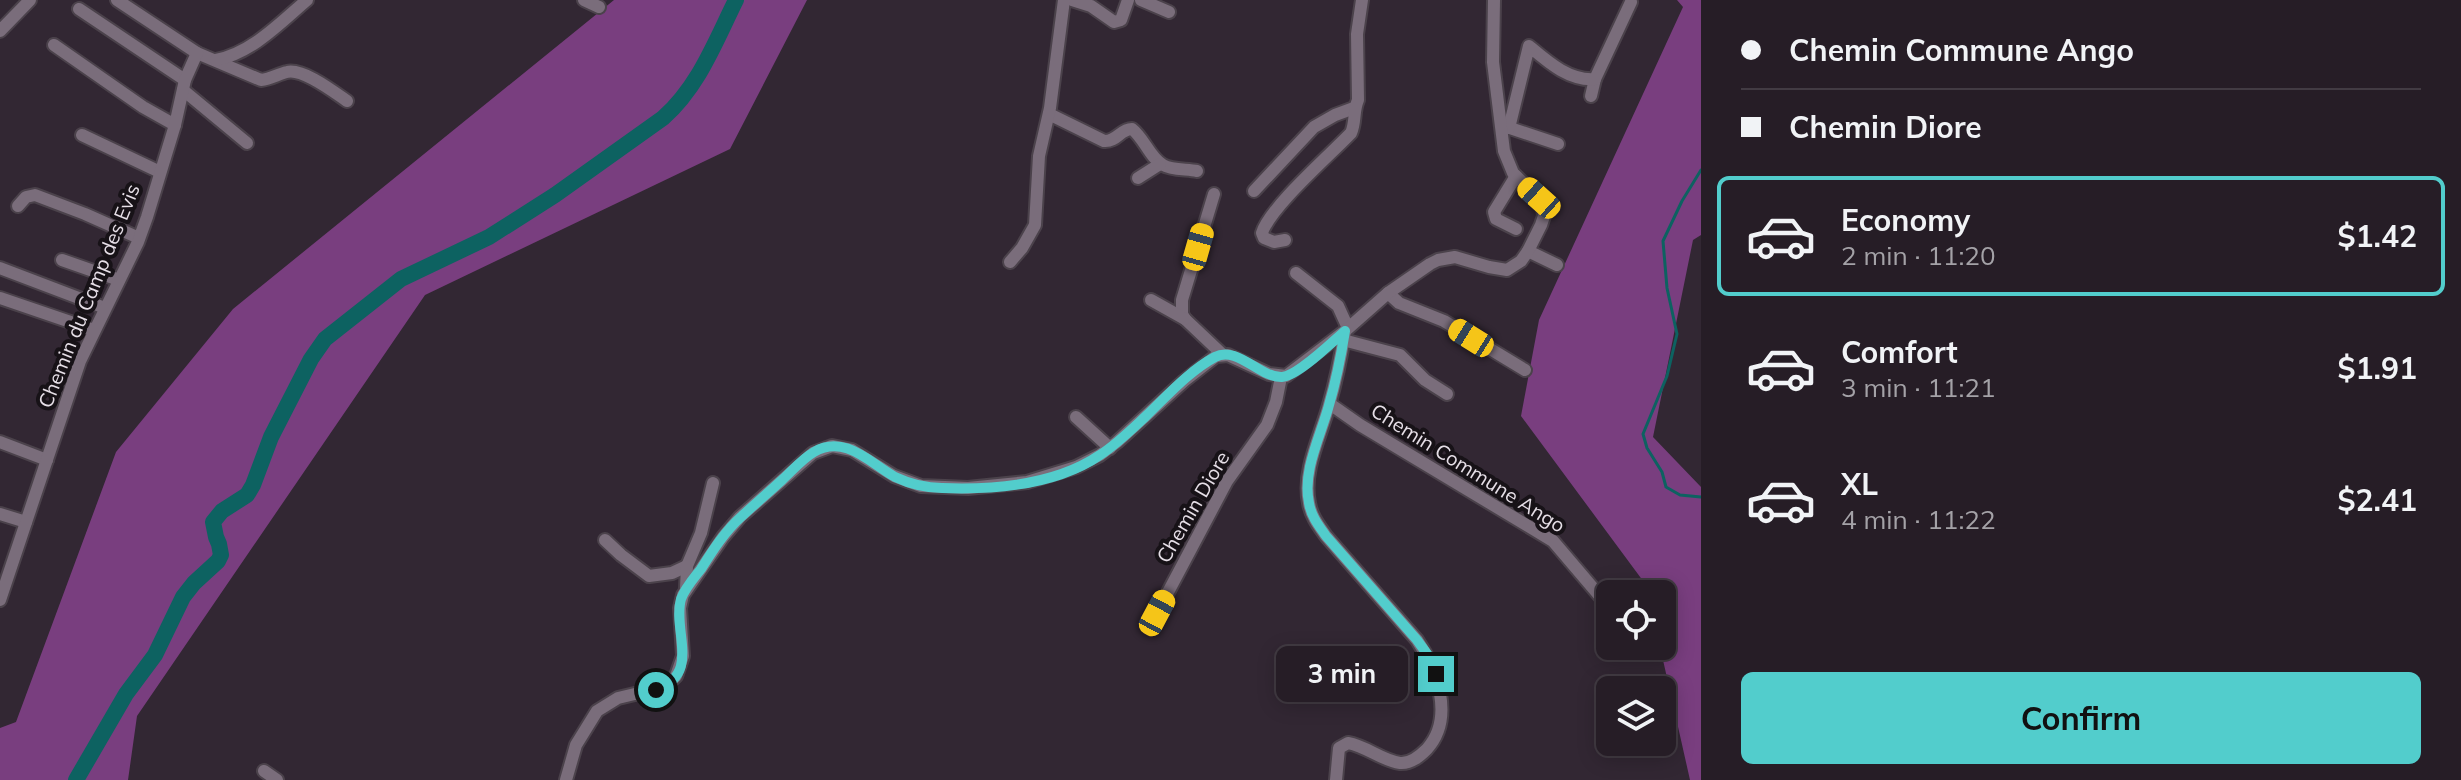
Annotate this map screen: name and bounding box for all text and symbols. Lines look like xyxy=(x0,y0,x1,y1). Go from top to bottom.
text: Chemin Commune Ango xyxy=(1789,31,2134,69)
text: Chemin Diore xyxy=(1789,108,1982,146)
car xyxy=(1513,173,1565,223)
street label: Chemin du Camp des Evis xyxy=(32,180,145,411)
icon: car xyxy=(1745,200,1817,272)
text: Economy xyxy=(1841,201,1970,239)
text: $1.42 xyxy=(2338,217,2417,255)
car xyxy=(1180,221,1216,273)
text: 2 min · 11:20 xyxy=(1841,239,1996,272)
car xyxy=(1444,315,1498,361)
icon: car xyxy=(1745,332,1817,404)
text: Comfort xyxy=(1841,333,1958,371)
text: $1.91 xyxy=(2338,349,2417,387)
text: 3 min · 11:21 xyxy=(1841,371,1996,404)
street label: Chemin Commune Ango xyxy=(1367,398,1570,538)
street label: Chemin Diore xyxy=(1151,447,1235,567)
icon: car xyxy=(1745,464,1817,536)
text: XL xyxy=(1841,465,1878,503)
text: $2.41 xyxy=(2338,481,2417,519)
text: 4 min · 11:22 xyxy=(1841,503,1996,536)
map controls xyxy=(1596,580,1676,756)
button: locate xyxy=(1596,580,1676,660)
car xyxy=(1135,586,1179,640)
callout: 3 min xyxy=(1276,646,1408,702)
route end xyxy=(1418,656,1454,692)
text: 3 min xyxy=(1308,657,1376,690)
route start xyxy=(638,672,674,708)
button: Confirm xyxy=(1741,672,2421,764)
button: layers xyxy=(1596,676,1676,756)

